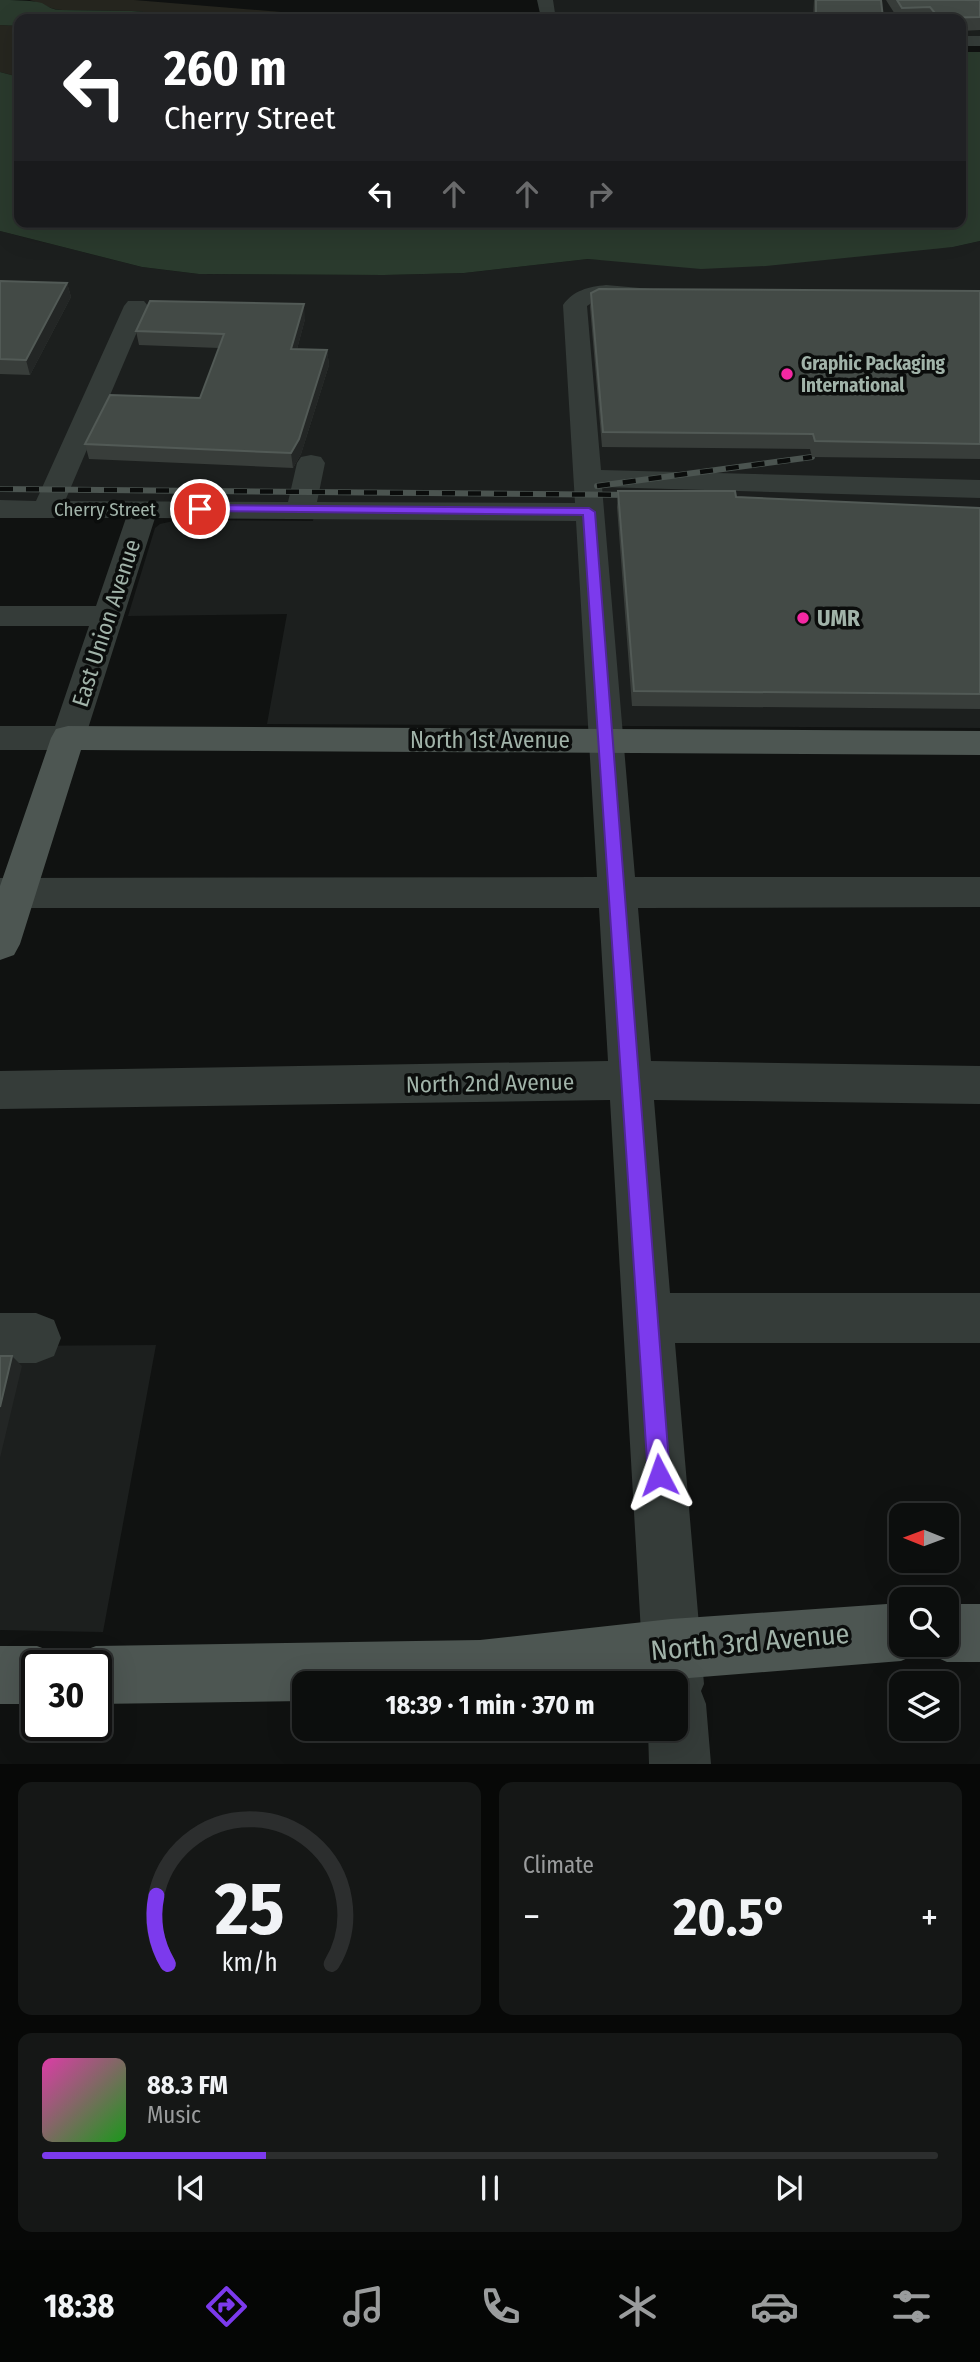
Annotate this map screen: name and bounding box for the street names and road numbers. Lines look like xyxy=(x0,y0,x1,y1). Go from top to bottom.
street label: Cherry Street xyxy=(54,498,157,521)
street label: East Union Avenue xyxy=(66,536,146,710)
street label: North 1st Avenue xyxy=(410,726,570,754)
street label: North 2nd Avenue xyxy=(406,1068,574,1098)
street label: North 3rd Avenue xyxy=(649,1617,851,1667)

